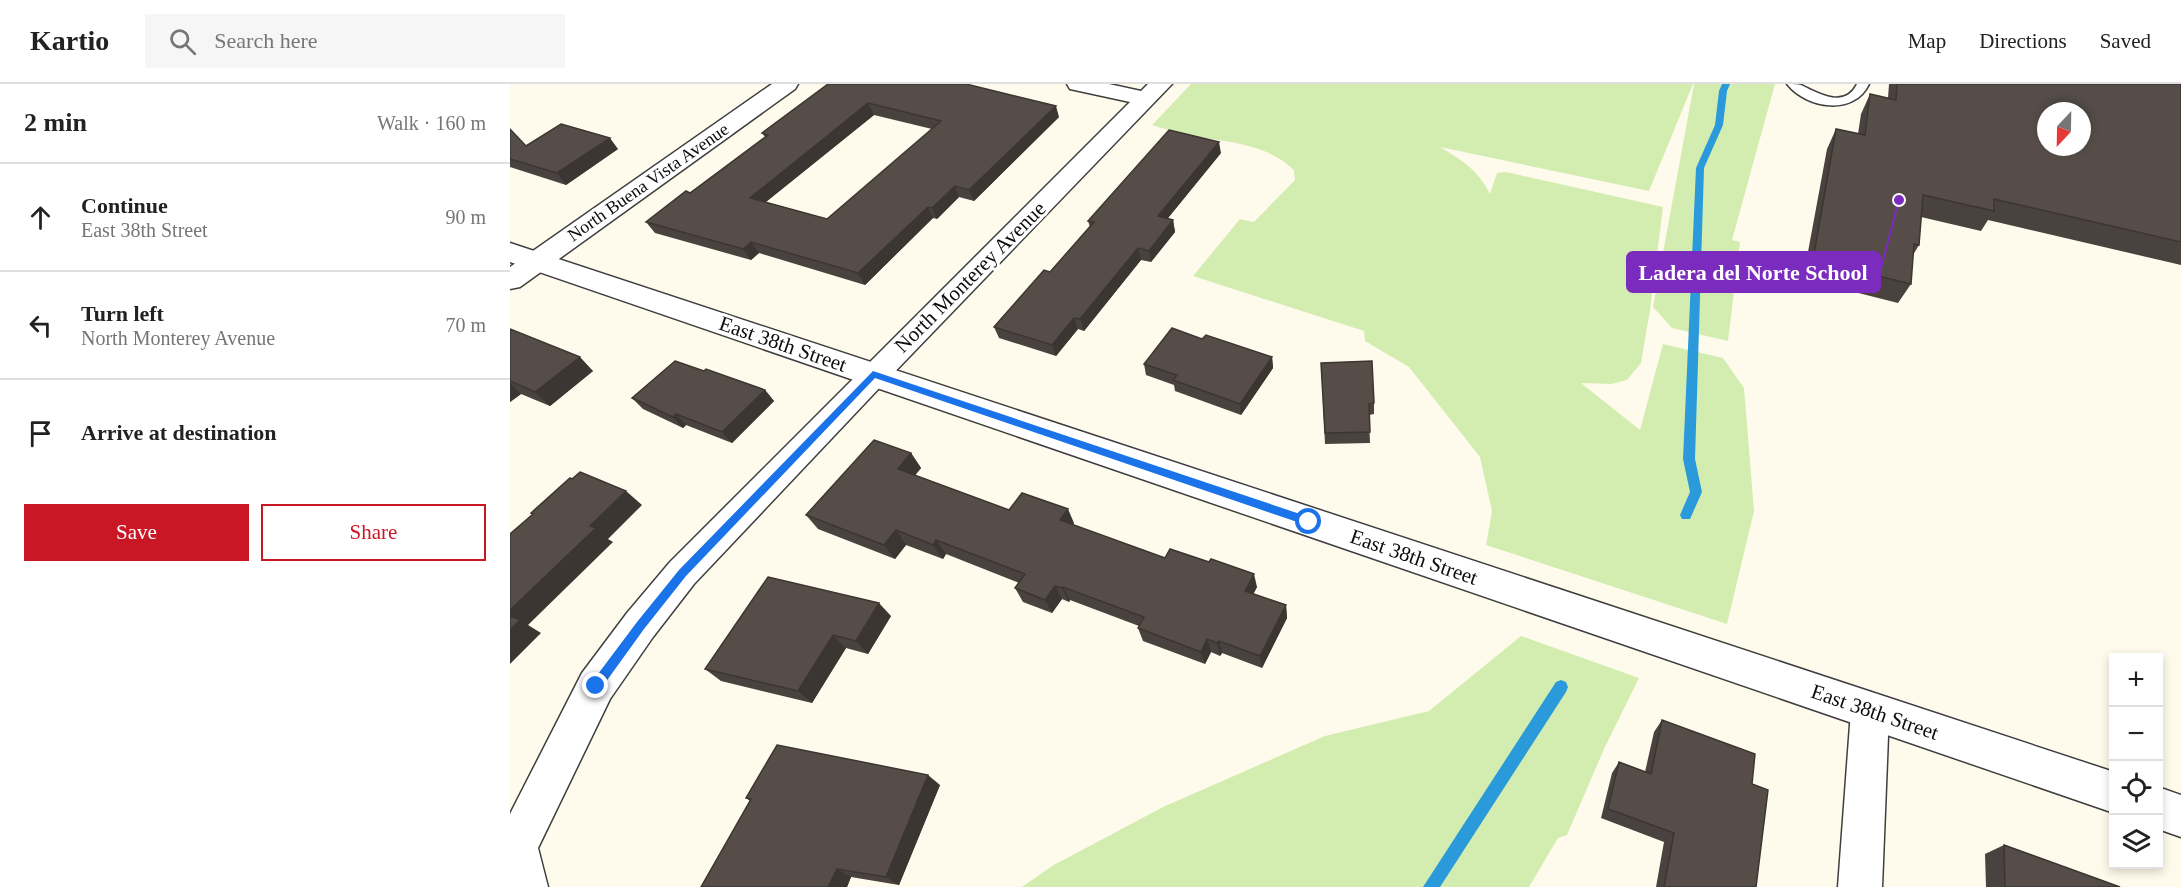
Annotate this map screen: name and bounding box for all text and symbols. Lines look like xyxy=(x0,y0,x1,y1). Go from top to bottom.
search box xyxy=(145,14,565,68)
text: Kartio xyxy=(30,25,109,56)
icon: search xyxy=(166,25,199,58)
text: Search here xyxy=(214,28,318,53)
text: Map xyxy=(1908,29,1946,53)
text: Directions xyxy=(1979,29,2067,53)
text: Saved xyxy=(2100,29,2151,53)
north arrow xyxy=(2037,102,2091,156)
text: 2 min xyxy=(24,108,87,137)
text: Walk · 160 m xyxy=(377,112,486,134)
street label: North Buena Vista Avenue xyxy=(564,119,732,245)
text: Continue xyxy=(81,193,168,218)
street label: North Monterey Avenue xyxy=(889,196,1051,358)
icon: ahead xyxy=(24,201,57,234)
text: 90 m xyxy=(445,206,486,228)
text: East 38th Street xyxy=(81,219,208,241)
callout: Ladera del Norte School xyxy=(1627,252,1880,292)
text: Ladera del Norte School xyxy=(1638,260,1868,285)
text: Turn left xyxy=(81,301,164,326)
icon: left xyxy=(24,309,57,342)
street label: East 38th Street xyxy=(716,311,850,377)
text: 70 m xyxy=(445,314,486,336)
text: North Monterey Avenue xyxy=(81,327,275,349)
icon: arrive xyxy=(24,417,57,450)
text: Arrive at destination xyxy=(81,420,277,445)
button: Save xyxy=(24,504,249,561)
button: Share xyxy=(261,504,486,561)
route start xyxy=(1295,508,1321,534)
street label: East 38th Street xyxy=(1347,524,1481,590)
map controls xyxy=(2109,653,2163,869)
button: + xyxy=(2109,653,2163,707)
route end xyxy=(582,672,608,698)
street label: East 38th Street xyxy=(1808,679,1942,745)
button: − xyxy=(2109,707,2163,761)
button: locate xyxy=(2109,761,2163,815)
button: layers xyxy=(2109,815,2163,869)

